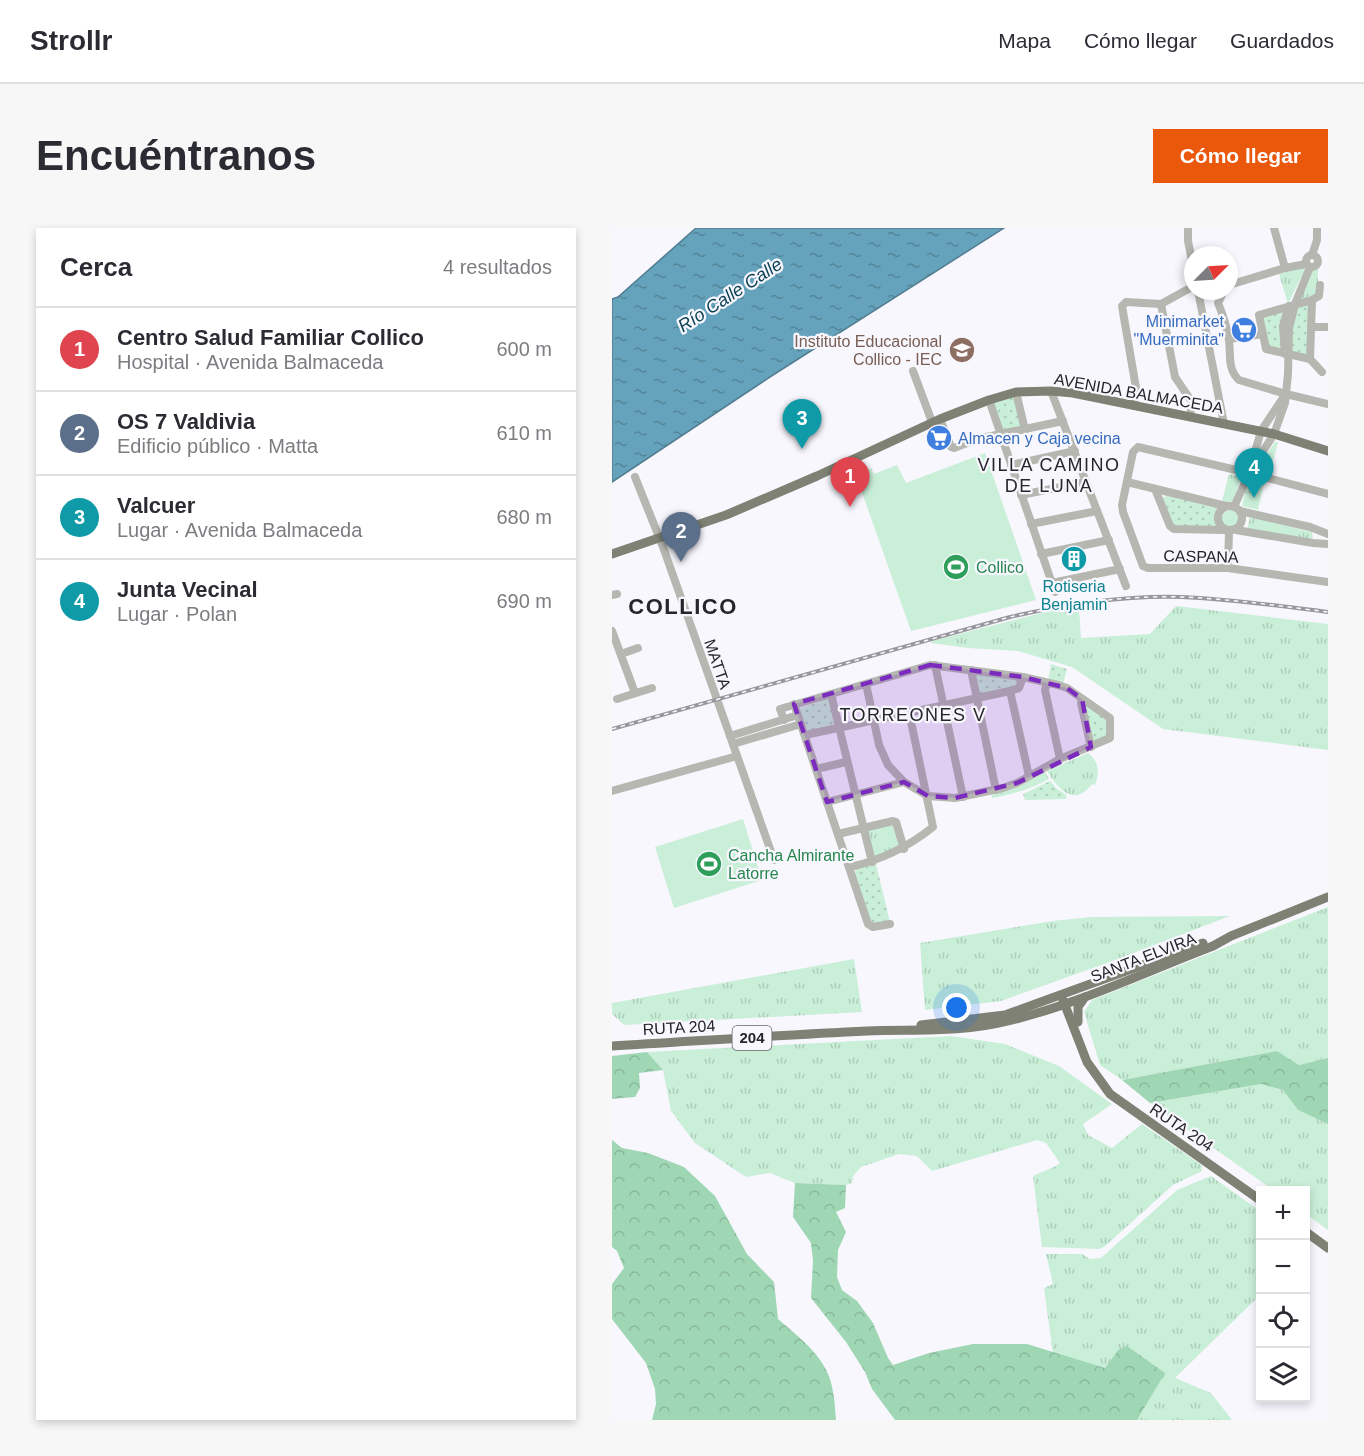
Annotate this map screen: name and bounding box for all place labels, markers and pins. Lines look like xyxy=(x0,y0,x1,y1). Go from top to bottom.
place label: Minimarket "Muerminita" xyxy=(1134,313,1225,348)
supermarket icon: Minimarket "Muerminita" xyxy=(1229,315,1259,345)
place label: Instituto Educacional Collico - IEC xyxy=(794,333,942,368)
school or university icon: Instituto Educacional Collico - IEC xyxy=(947,335,977,365)
pin: 3 xyxy=(782,400,822,449)
supermarket icon: Almacen y Caja vecina xyxy=(924,423,954,453)
place label: Almacen y Caja vecina xyxy=(958,430,1121,447)
pin: 4 xyxy=(1234,448,1274,498)
pin: 1 xyxy=(830,458,870,507)
pin: 2 xyxy=(662,512,700,562)
building icon: Rotiseria Benjamin xyxy=(1059,544,1089,574)
sports icon: Collico xyxy=(941,552,971,582)
place label: Collico xyxy=(976,559,1024,576)
place label: Rotiseria Benjamin xyxy=(1041,578,1107,613)
place label: Cancha Almirante Latorre xyxy=(728,847,854,882)
sports icon: Cancha Almirante Latorre xyxy=(694,849,724,879)

